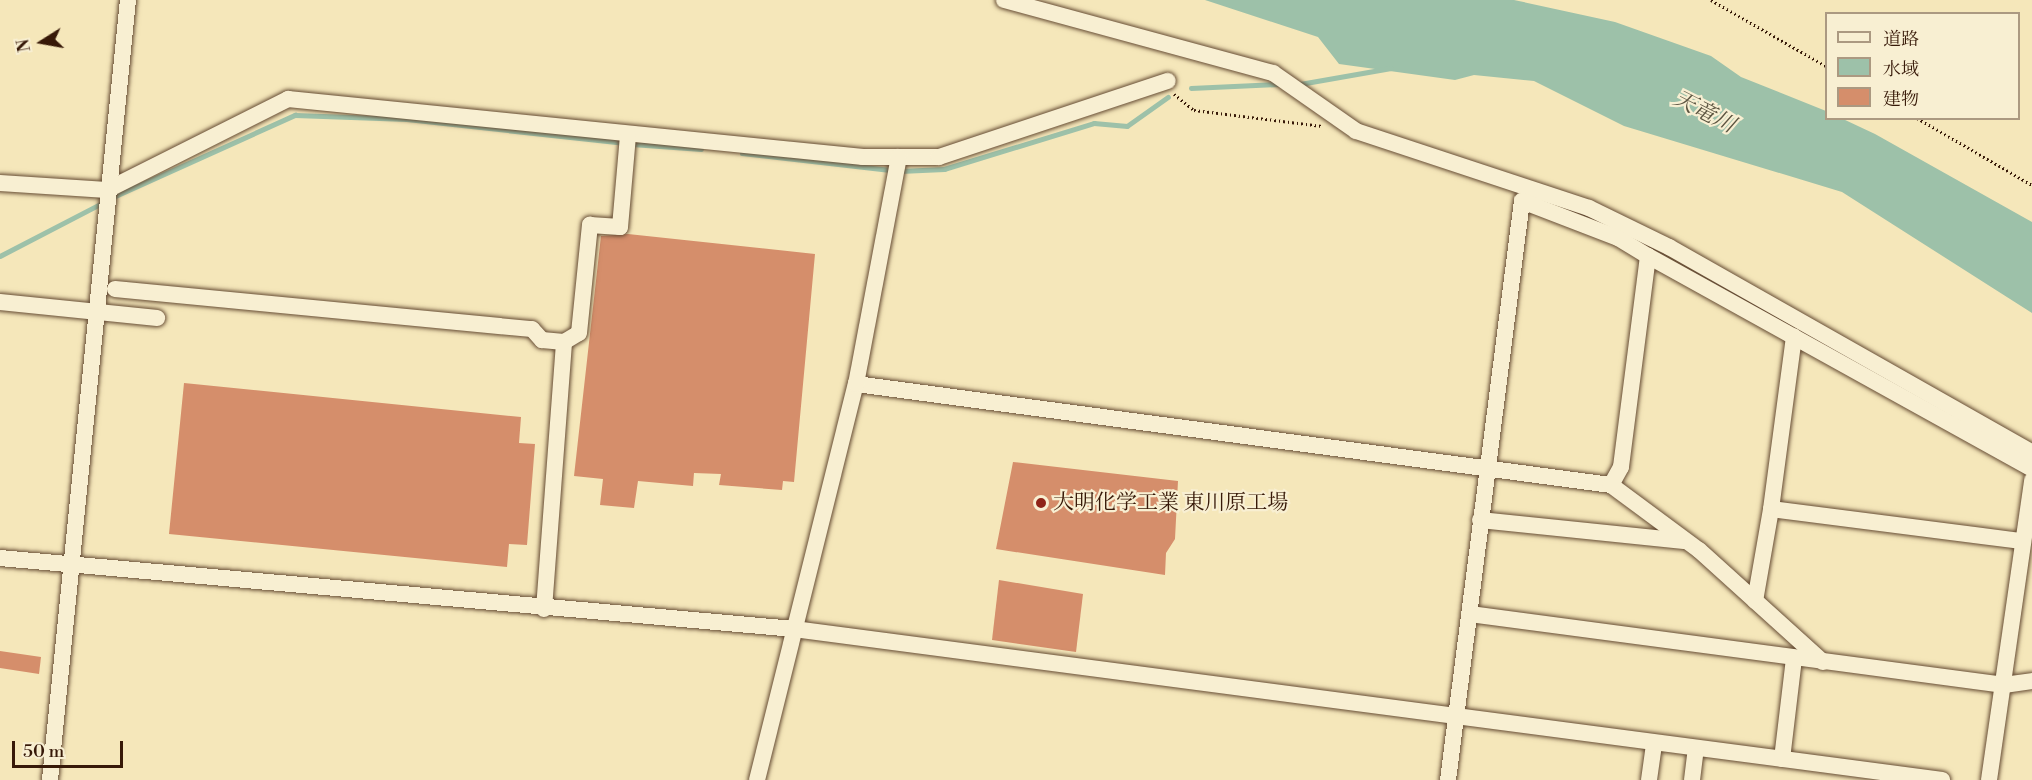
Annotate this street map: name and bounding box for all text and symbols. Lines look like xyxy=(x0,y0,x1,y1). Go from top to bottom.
north arrow xyxy=(12,12,72,72)
legend xyxy=(1825,12,2020,120)
text: 道路 xyxy=(1883,28,1919,51)
text: N xyxy=(13,37,35,54)
text: 水域 xyxy=(1883,58,1919,81)
water label: 天竜川 xyxy=(1669,85,1739,139)
text: 建物 xyxy=(1883,88,1919,111)
place label: 大明化学工業 東川原工場 xyxy=(1053,490,1288,516)
marker: 大明化学工業 東川原工場 xyxy=(1034,496,1048,510)
scale bar xyxy=(15,729,126,767)
text: 50 m xyxy=(23,740,64,763)

